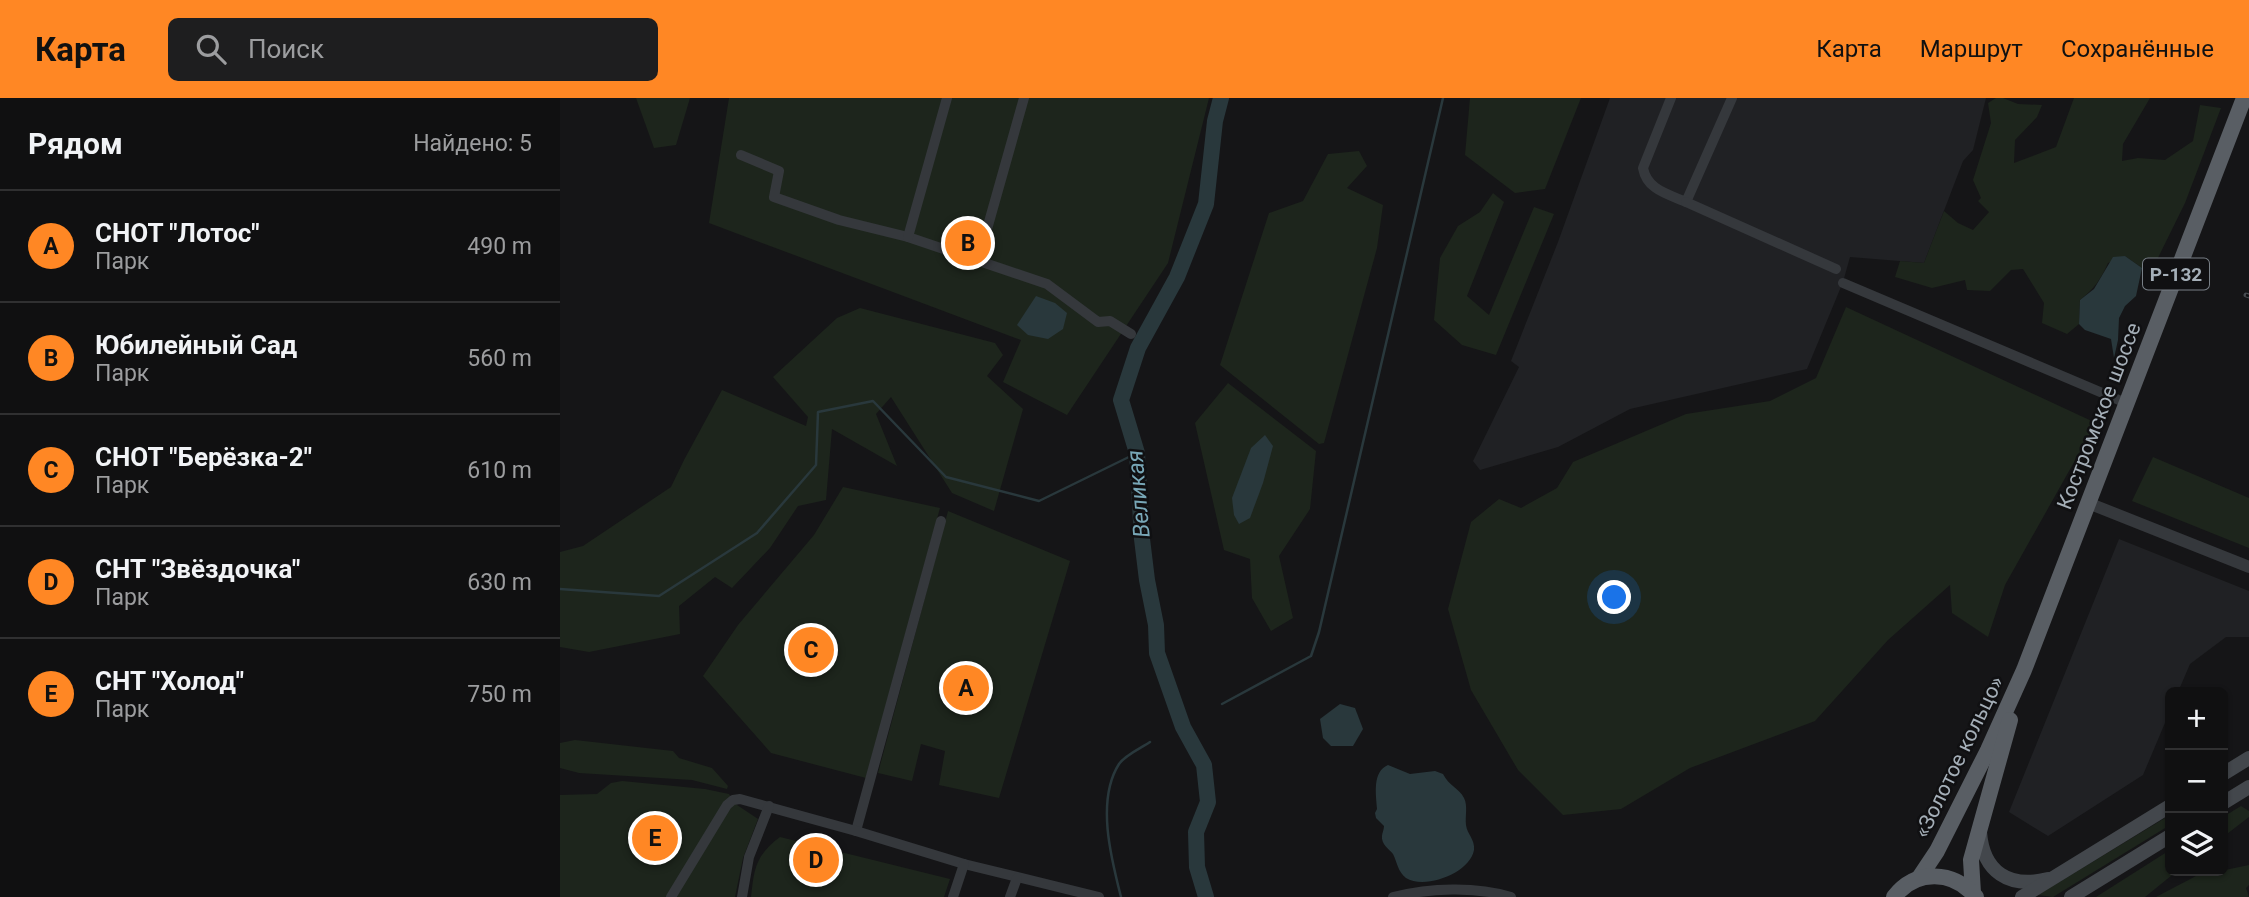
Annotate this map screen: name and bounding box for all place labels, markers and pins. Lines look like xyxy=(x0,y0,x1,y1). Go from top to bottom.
pin: B xyxy=(945,217,991,269)
pin: C xyxy=(788,624,834,676)
pin: A xyxy=(943,662,989,714)
pin: E xyxy=(632,812,678,864)
pin: D xyxy=(793,834,839,886)

